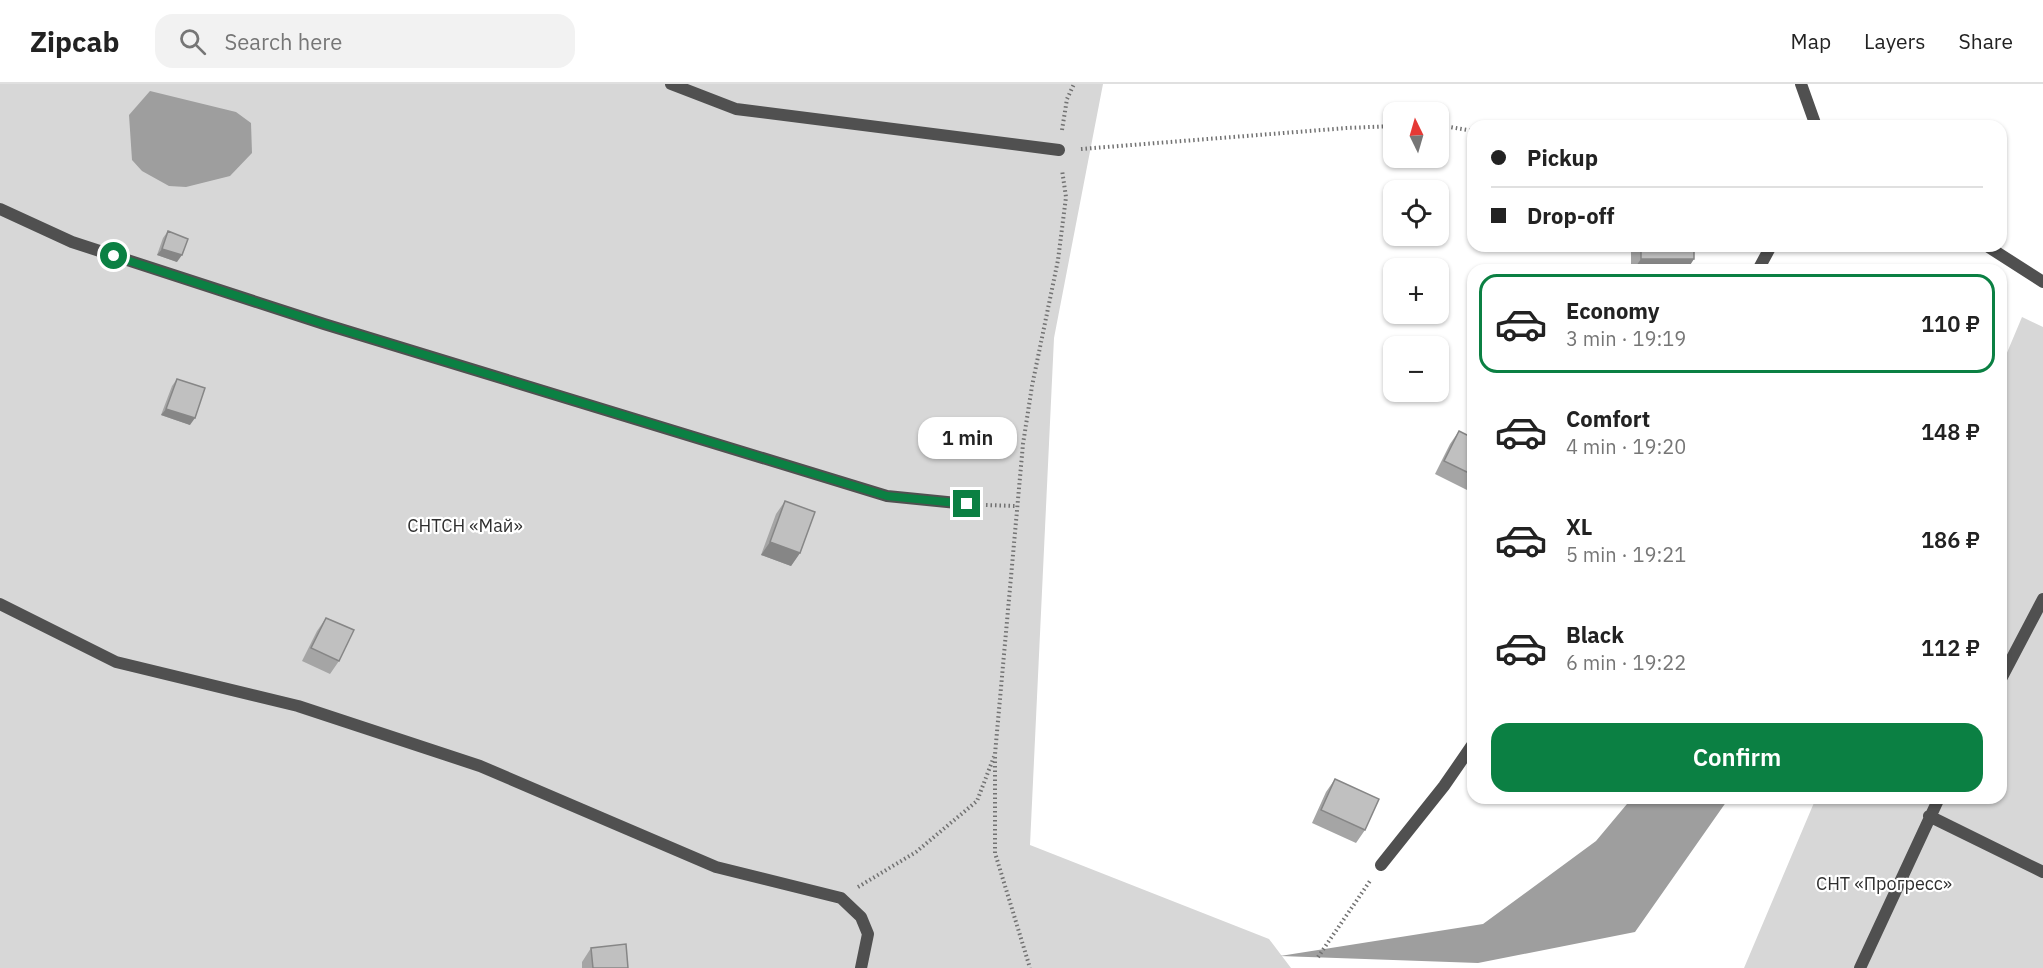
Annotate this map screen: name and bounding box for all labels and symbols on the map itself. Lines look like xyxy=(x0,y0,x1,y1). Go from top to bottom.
north arrow xyxy=(1383,102,1449,168)
route start xyxy=(100,242,127,269)
callout: 1 min xyxy=(918,417,1016,459)
route end xyxy=(953,490,980,517)
park label: СНТСН «Май» xyxy=(407,514,523,537)
park label: СНТ «Прогресс» xyxy=(1816,872,1952,895)

